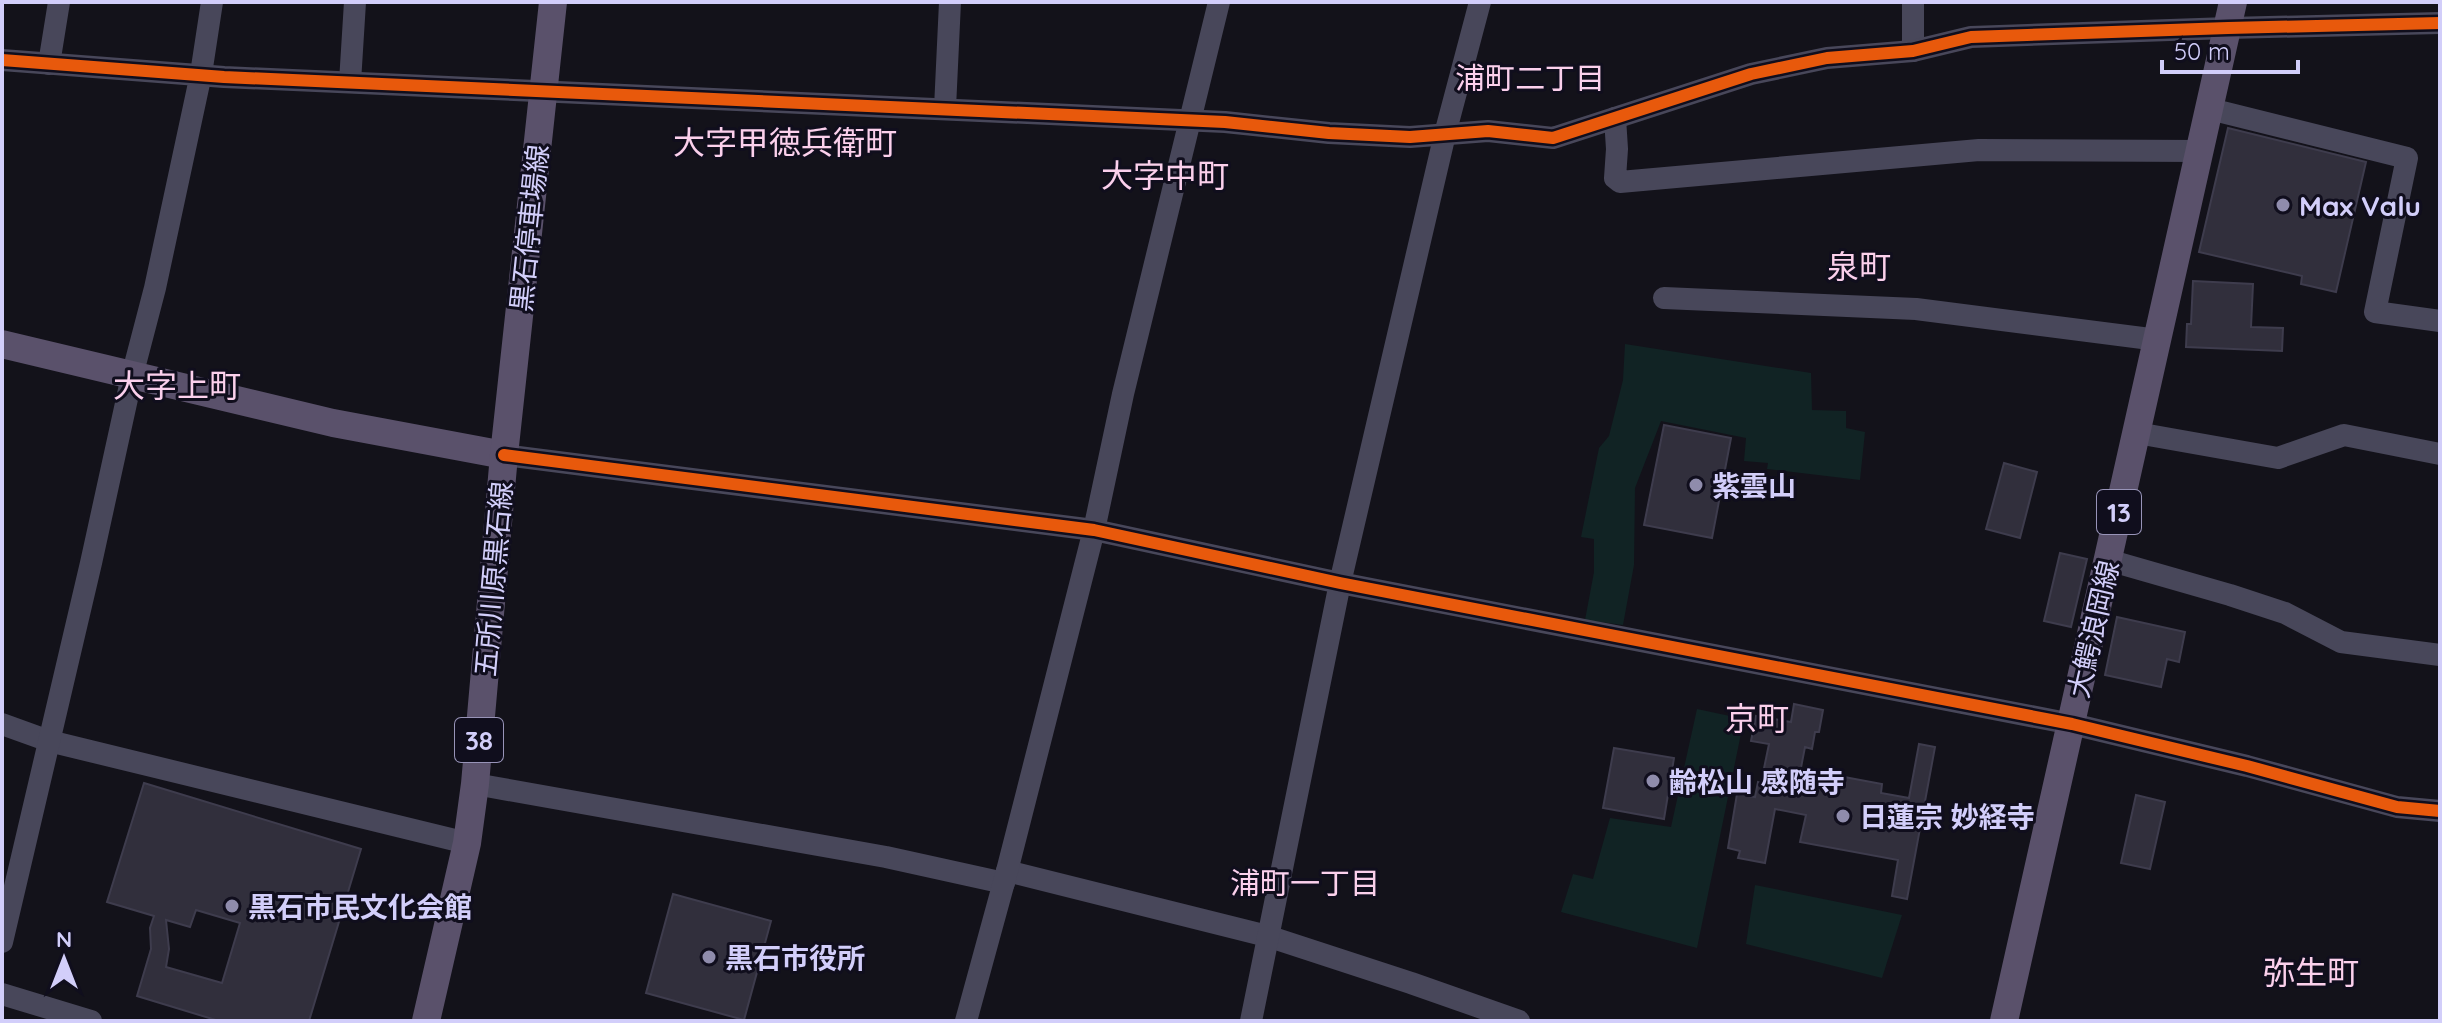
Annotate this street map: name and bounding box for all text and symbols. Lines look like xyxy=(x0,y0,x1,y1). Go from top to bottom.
scale bar xyxy=(2162,24,2298,74)
text: 50 m xyxy=(2174,36,2230,66)
district label: 浦町二丁目 xyxy=(1455,59,1605,97)
district label: 大字甲徳兵衛町 xyxy=(673,122,897,162)
street label: 黒石停車場線 xyxy=(503,143,555,313)
district label: 大字中町 xyxy=(1101,155,1229,195)
place label: Max Valu xyxy=(2299,188,2421,223)
marker: Max Valu xyxy=(2274,196,2292,214)
district label: 泉町 xyxy=(1827,246,1891,286)
district label: 大字上町 xyxy=(113,365,241,405)
place label: 紫雲山 xyxy=(1712,468,1796,503)
marker: 紫雲山 xyxy=(1687,476,1705,494)
street label: 五所川原黒石線 xyxy=(467,480,519,678)
road number: 13 xyxy=(2097,490,2141,534)
street label: 大鰐浪岡線 xyxy=(2060,557,2126,701)
district label: 京町 xyxy=(1725,698,1789,738)
road number: 38 xyxy=(455,718,503,762)
place label: 齢松山 感随寺 xyxy=(1669,764,1845,799)
marker: 齢松山 感随寺 xyxy=(1644,772,1662,790)
place label: 日蓮宗 妙経寺 xyxy=(1859,799,2035,834)
marker: 日蓮宗 妙経寺 xyxy=(1834,807,1852,825)
district label: 浦町一丁目 xyxy=(1230,864,1380,902)
place label: 黒石市民文化会館 xyxy=(248,889,472,924)
marker: 黒石市民文化会館 xyxy=(223,897,241,915)
north arrow xyxy=(24,919,104,999)
text: N xyxy=(56,925,72,953)
place label: 黒石市役所 xyxy=(725,940,865,975)
marker: 黒石市役所 xyxy=(700,948,718,966)
district label: 弥生町 xyxy=(2263,952,2359,992)

